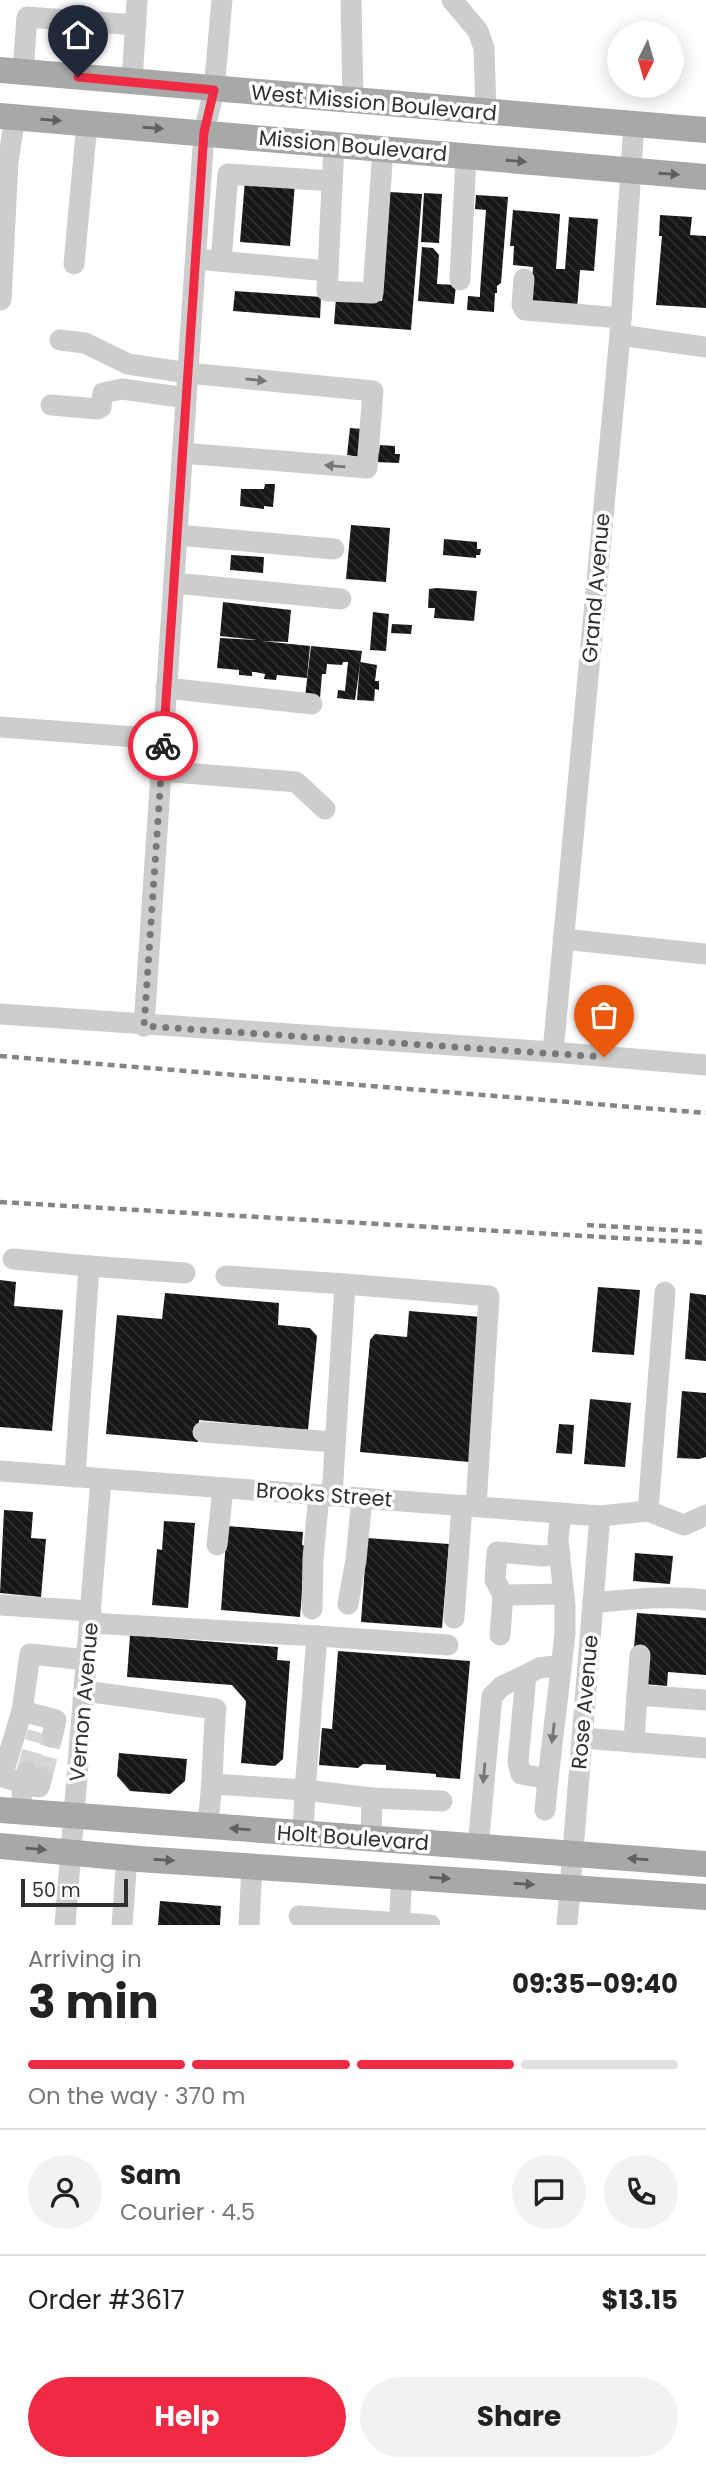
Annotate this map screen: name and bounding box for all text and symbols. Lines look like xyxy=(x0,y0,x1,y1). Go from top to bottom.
pin xyxy=(48,5,108,77)
icon: home xyxy=(59,16,97,54)
north arrow xyxy=(607,21,684,98)
map controls xyxy=(607,21,684,98)
street label: West Mission Boulevard xyxy=(250,77,498,128)
one-way arrow xyxy=(40,115,62,126)
one-way arrow xyxy=(142,123,164,134)
street label: Mission Boulevard xyxy=(258,123,448,168)
one-way arrow xyxy=(505,156,527,167)
one-way arrow xyxy=(658,169,680,180)
one-way arrow xyxy=(245,375,267,386)
one-way arrow xyxy=(323,460,345,471)
street label: Grand Avenue xyxy=(574,512,617,664)
courier xyxy=(128,711,198,781)
icon: bike xyxy=(144,727,182,765)
pin xyxy=(574,985,634,1057)
icon: bag xyxy=(585,996,623,1034)
street label: Brooks Street xyxy=(255,1475,393,1514)
street label: Vernon Avenue xyxy=(62,1621,105,1783)
street label: Rose Avenue xyxy=(564,1634,605,1770)
one-way arrow xyxy=(548,1722,559,1744)
one-way arrow xyxy=(478,1762,489,1784)
street label: Holt Boulevard xyxy=(276,1818,430,1857)
one-way arrow xyxy=(229,1823,251,1834)
one-way arrow xyxy=(25,1844,47,1855)
one-way arrow xyxy=(627,1853,649,1864)
one-way arrow xyxy=(153,1855,175,1866)
one-way arrow xyxy=(429,1873,451,1884)
scale bar xyxy=(21,1876,128,1908)
text: 50 m xyxy=(32,1877,81,1904)
one-way arrow xyxy=(513,1879,535,1890)
text: Arriving in xyxy=(28,1943,142,1975)
text: 09:35–09:40 xyxy=(512,1966,678,2002)
text: 3 min xyxy=(28,1970,159,2034)
text: On the way · 370 m xyxy=(28,2080,245,2112)
button: person xyxy=(28,2155,102,2229)
button: chat xyxy=(512,2155,586,2229)
button: phone xyxy=(604,2155,678,2229)
text: Sam xyxy=(120,2157,181,2193)
text: Courier · 4.5 xyxy=(120,2196,255,2228)
text: Order #3617 xyxy=(28,2282,185,2318)
text: $13.15 xyxy=(601,2282,678,2318)
button: Help xyxy=(28,2377,346,2457)
button: Share xyxy=(360,2377,678,2457)

